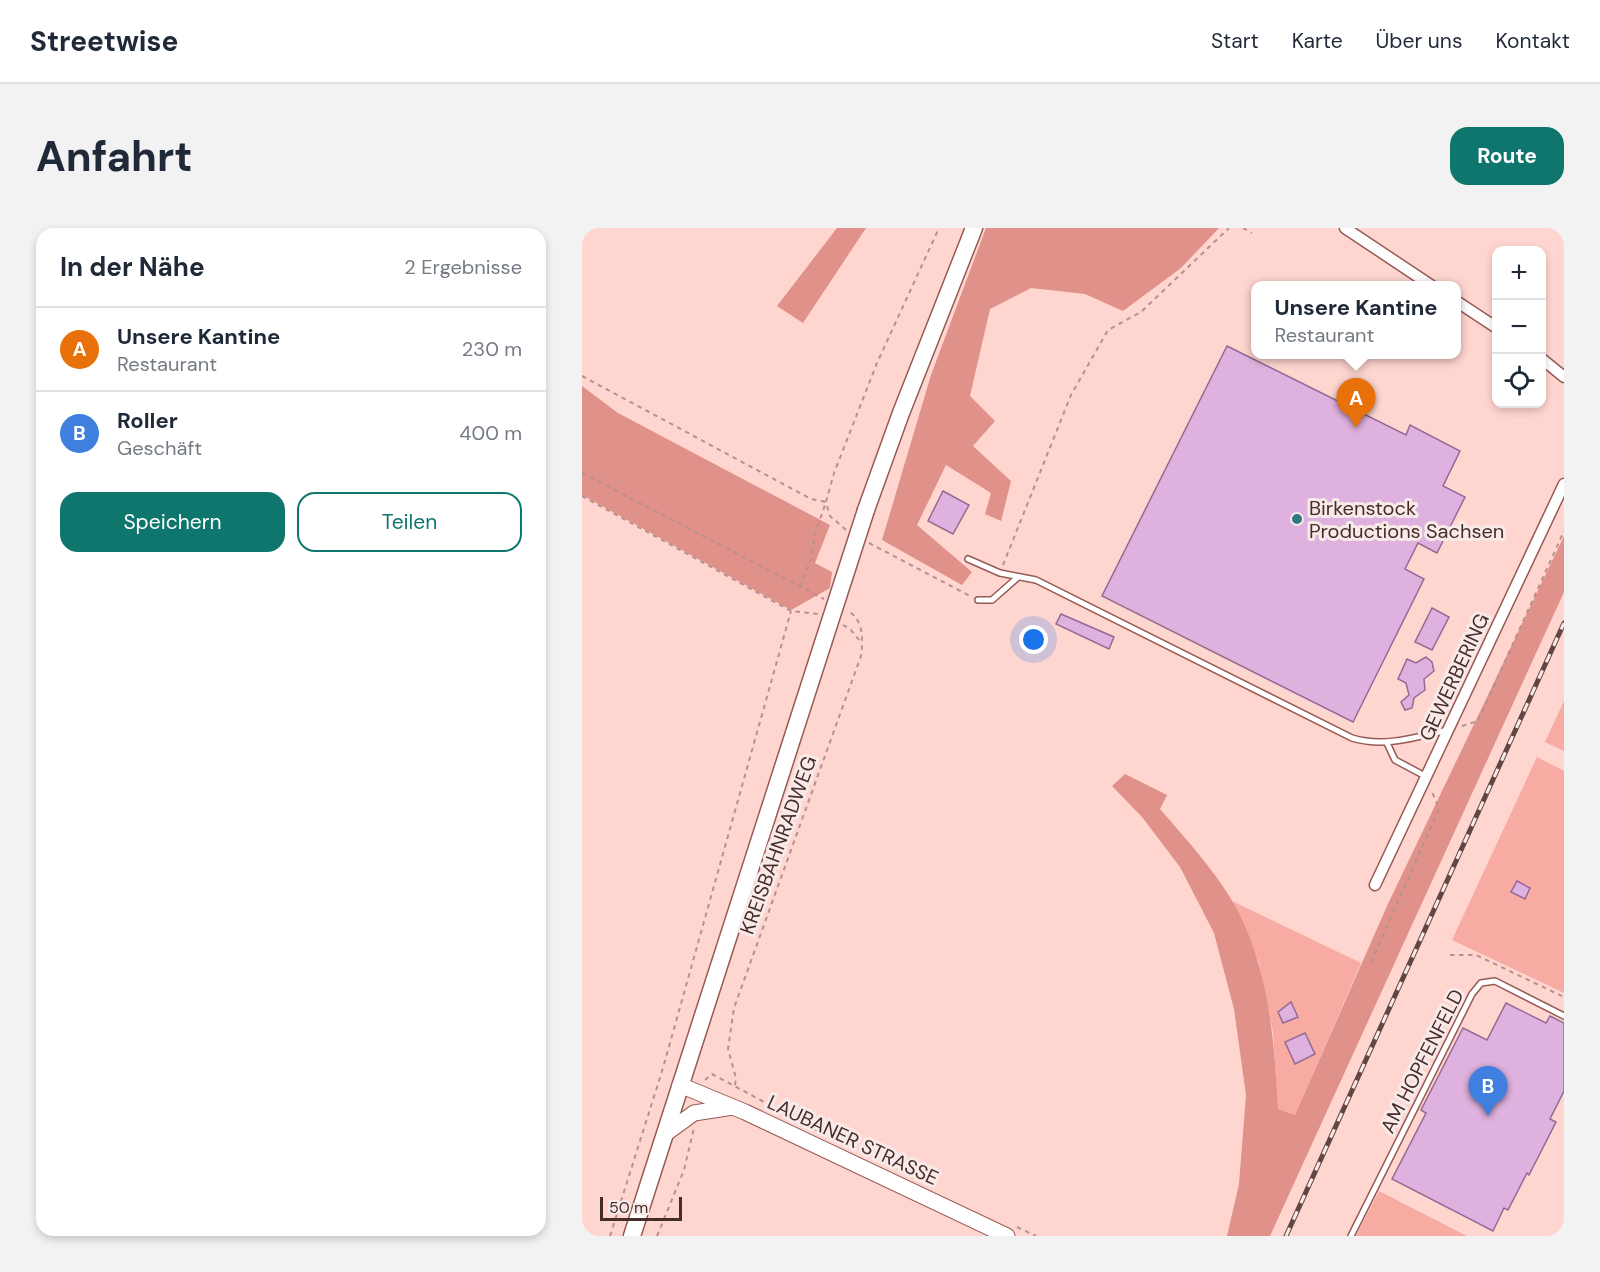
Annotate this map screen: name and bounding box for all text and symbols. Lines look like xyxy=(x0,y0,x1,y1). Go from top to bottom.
text: Streetwise xyxy=(30,23,178,60)
text: Start xyxy=(1211,27,1259,55)
text: Karte xyxy=(1292,27,1343,55)
text: Über uns xyxy=(1376,27,1462,55)
text: Kontakt xyxy=(1495,27,1570,55)
button: Route xyxy=(1450,127,1564,185)
text: Anfahrt xyxy=(36,129,192,184)
map controls xyxy=(1492,246,1546,408)
button: + xyxy=(1492,246,1546,300)
text: In der Nähe xyxy=(60,250,205,284)
text: 2 Ergebnisse xyxy=(404,254,522,280)
popup xyxy=(1251,281,1461,359)
text: Unsere Kantine xyxy=(1274,293,1438,322)
button: − xyxy=(1492,300,1546,354)
text: Unsere Kantine xyxy=(117,322,280,351)
text: Restaurant xyxy=(1274,322,1374,348)
text: A xyxy=(72,336,87,362)
text: 230 m xyxy=(462,336,522,362)
text: Restaurant xyxy=(117,351,217,377)
button: locate xyxy=(1492,354,1546,408)
pin: A xyxy=(1336,378,1376,428)
text: Roller xyxy=(117,406,178,435)
text: B xyxy=(73,420,86,446)
text: 400 m xyxy=(459,420,522,446)
text: Geschäft xyxy=(117,435,202,461)
button: Speichern xyxy=(60,492,285,552)
button: Teilen xyxy=(297,492,522,552)
place label: Birkenstock Productions Sachsen xyxy=(1309,495,1504,544)
marker: Birkenstock Productions Sachsen xyxy=(1290,512,1304,526)
street label: GEWERBERING xyxy=(1413,609,1495,745)
your location xyxy=(1019,625,1048,654)
street label: KREISBAHNRADWEG xyxy=(734,752,822,938)
street label: AM HOPFENFELD xyxy=(1374,985,1470,1137)
pin: B xyxy=(1468,1066,1508,1116)
street label: LAUBANER STRASSE xyxy=(763,1089,943,1191)
scale bar xyxy=(600,1194,682,1222)
text: 50 m xyxy=(609,1197,648,1218)

